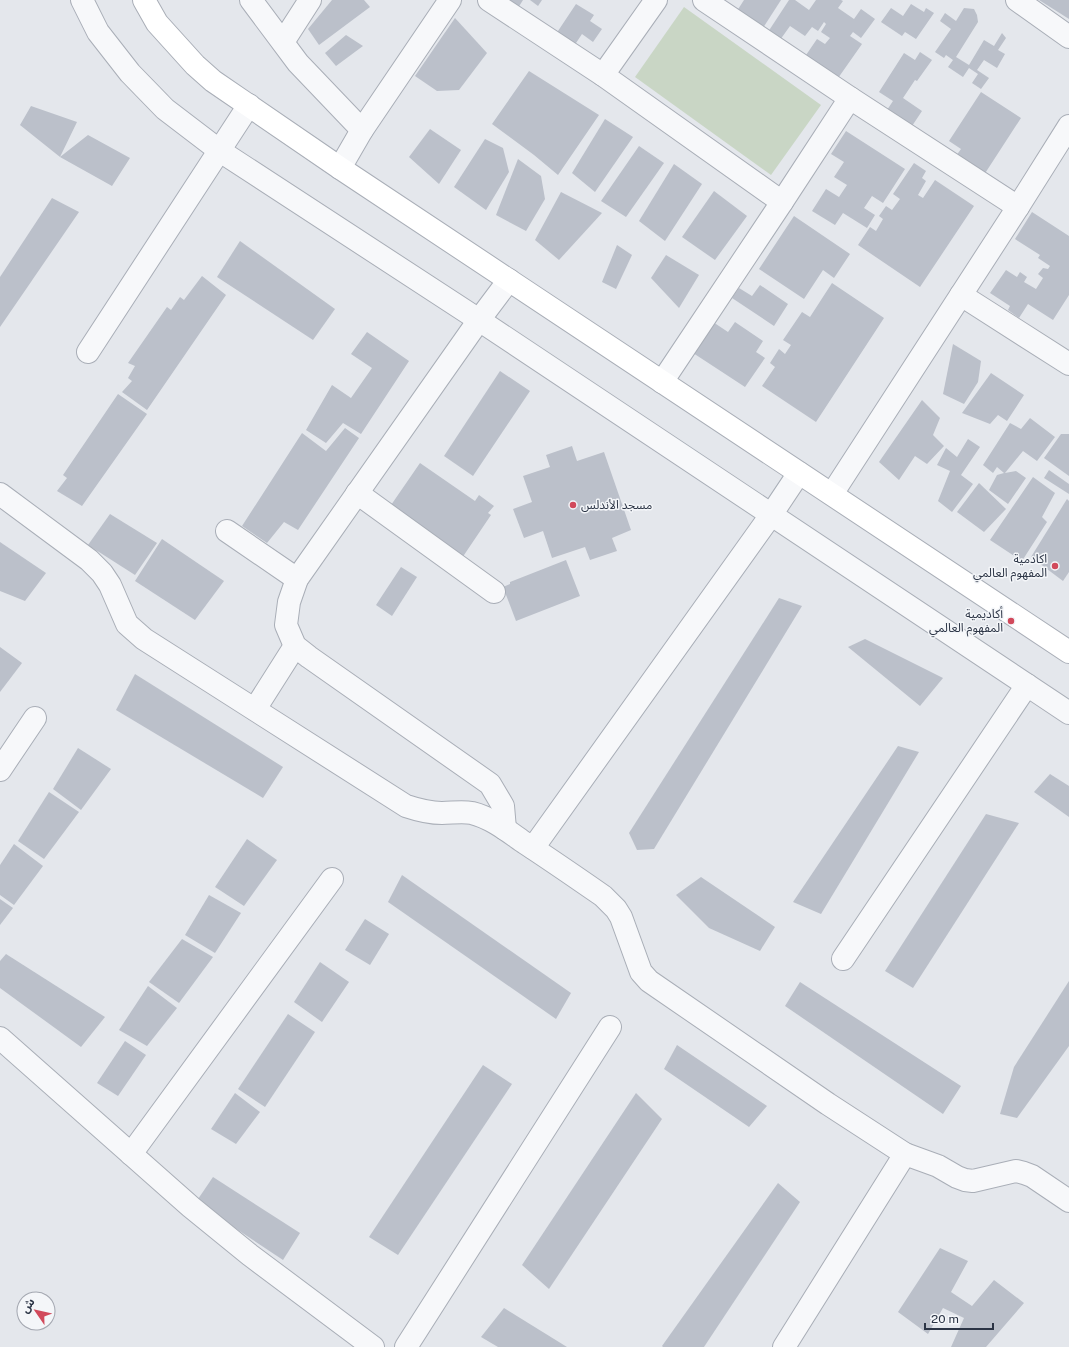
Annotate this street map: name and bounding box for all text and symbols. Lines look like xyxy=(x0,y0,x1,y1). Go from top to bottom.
place label: مسجد الأندلس xyxy=(581,498,652,512)
marker: مسجد الأندلس xyxy=(568,500,578,510)
place label: اكادمية المفهوم العالمي xyxy=(973,552,1047,583)
marker: اكادمية المفهوم العالمي xyxy=(1050,561,1060,571)
place label: أكاديمية المفهوم العالمي xyxy=(929,606,1003,638)
marker: أكاديمية المفهوم العالمي xyxy=(1006,616,1016,626)
north arrow xyxy=(16,1291,56,1331)
text: ش xyxy=(19,1296,38,1316)
scale bar xyxy=(925,1305,993,1331)
text: 20 m xyxy=(931,1312,959,1326)

